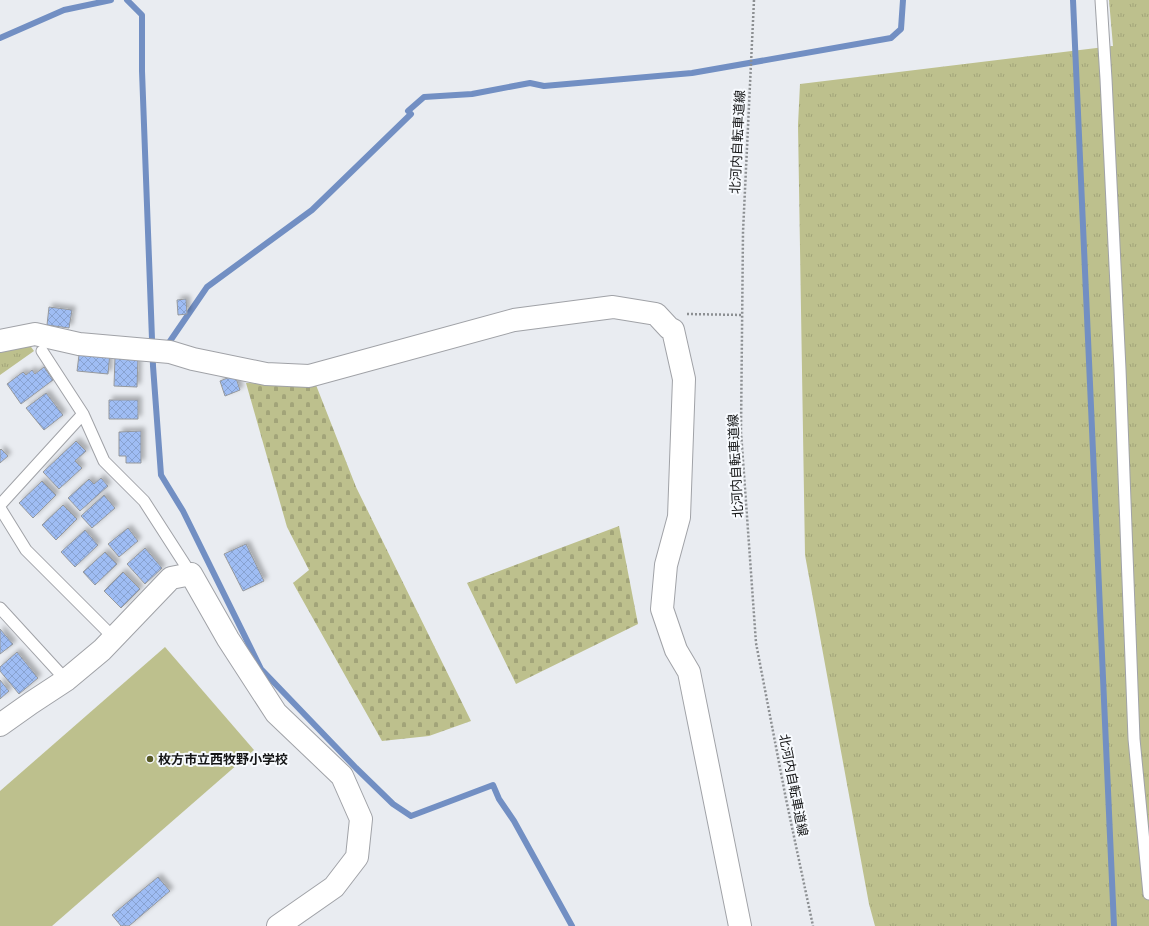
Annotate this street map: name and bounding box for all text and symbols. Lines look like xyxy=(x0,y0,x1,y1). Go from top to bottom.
street label: 北河内自転車道線 xyxy=(725,90,749,194)
street label: 北河内自転車道線 xyxy=(723,414,747,518)
street label: 北河内自転車道線 xyxy=(775,732,813,838)
place label: 枚方市立西牧野小学校 xyxy=(158,750,288,768)
marker: 枚方市立西牧野小学校 xyxy=(145,754,155,764)

